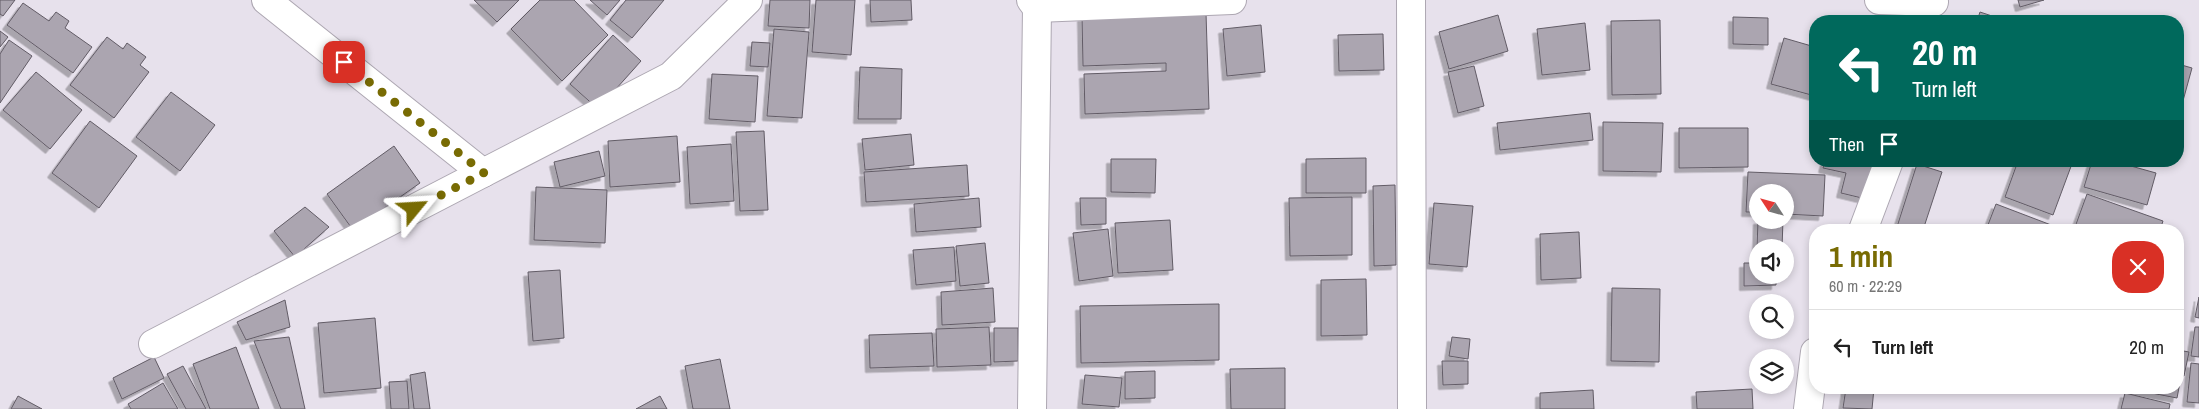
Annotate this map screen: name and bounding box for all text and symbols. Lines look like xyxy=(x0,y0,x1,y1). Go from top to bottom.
text: 20 m xyxy=(1912,29,1977,76)
icon: left xyxy=(1829,35,1894,100)
pin xyxy=(323,41,365,83)
icon: arrive xyxy=(330,48,358,76)
text: Turn left xyxy=(1912,74,1977,104)
icon: arrive xyxy=(1875,130,1903,158)
text: Then xyxy=(1829,131,1865,157)
position arrow xyxy=(387,182,439,234)
north arrow xyxy=(1749,184,1794,229)
map controls xyxy=(1749,184,1794,394)
text: 1 min xyxy=(1829,236,1893,276)
button: sound xyxy=(1749,239,1794,284)
button: close xyxy=(2112,241,2164,293)
text: 60 m · 22:29 xyxy=(1829,275,1902,297)
button: search xyxy=(1749,294,1794,339)
icon: left xyxy=(1829,333,1857,361)
text: Turn left xyxy=(1872,334,1933,360)
text: 20 m xyxy=(2129,334,2164,360)
button: layers xyxy=(1749,349,1794,394)

